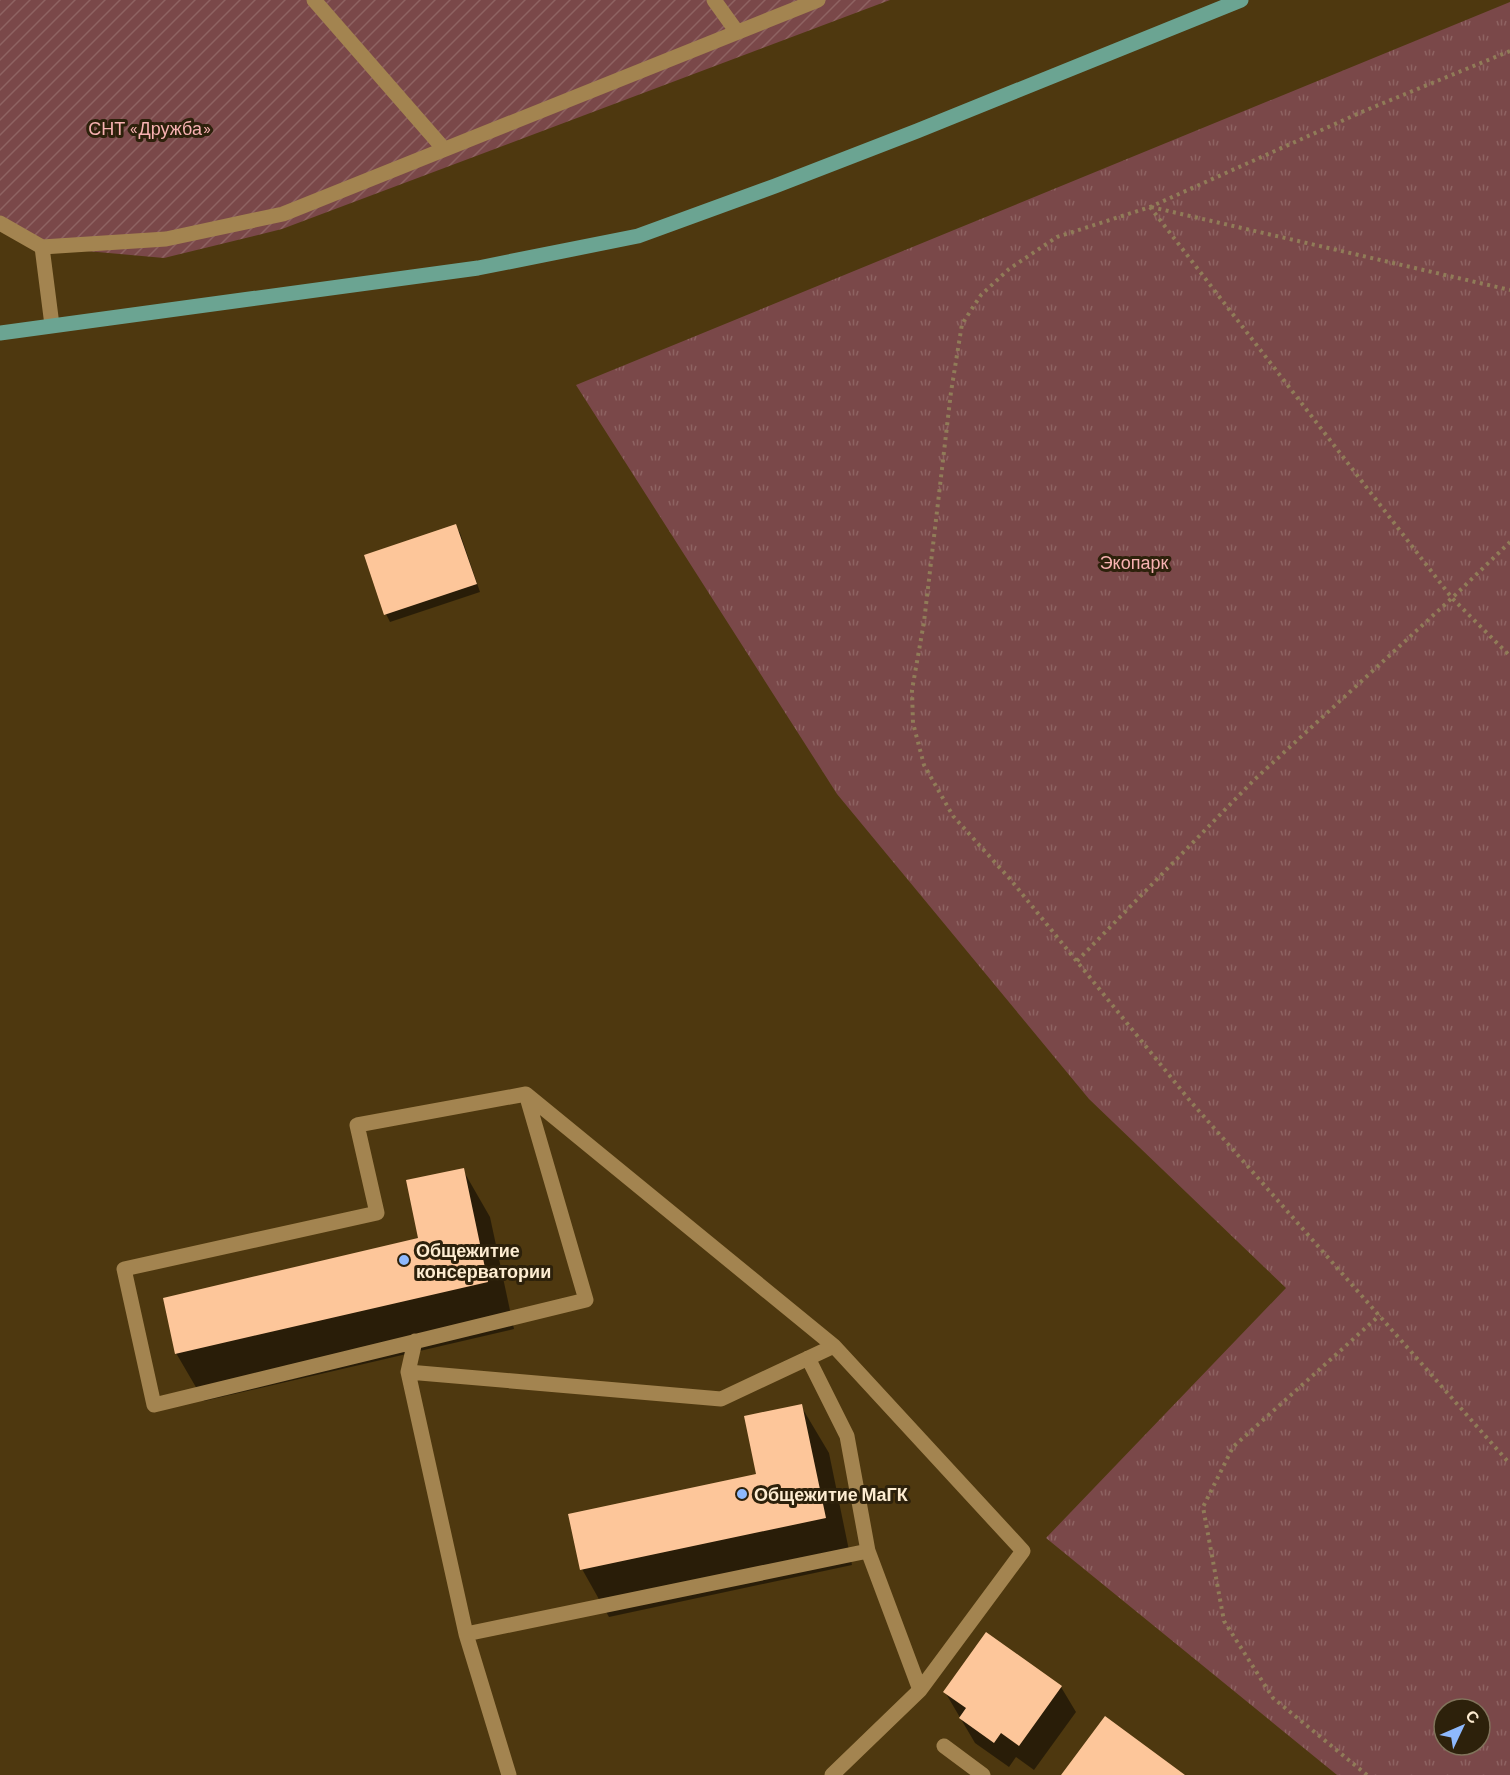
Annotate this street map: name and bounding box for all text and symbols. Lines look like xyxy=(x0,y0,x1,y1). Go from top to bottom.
park label: СНТ «Дружба» xyxy=(88,117,212,139)
park label: Экопарк xyxy=(1100,551,1168,573)
place label: Общежитие консерватории xyxy=(416,1239,551,1282)
marker: Общежитие консерватории xyxy=(397,1253,411,1267)
place label: Общежитие МаГК xyxy=(754,1483,909,1505)
marker: Общежитие МаГК xyxy=(735,1487,749,1501)
north arrow xyxy=(1432,1697,1492,1757)
text: С xyxy=(1462,1705,1484,1727)

